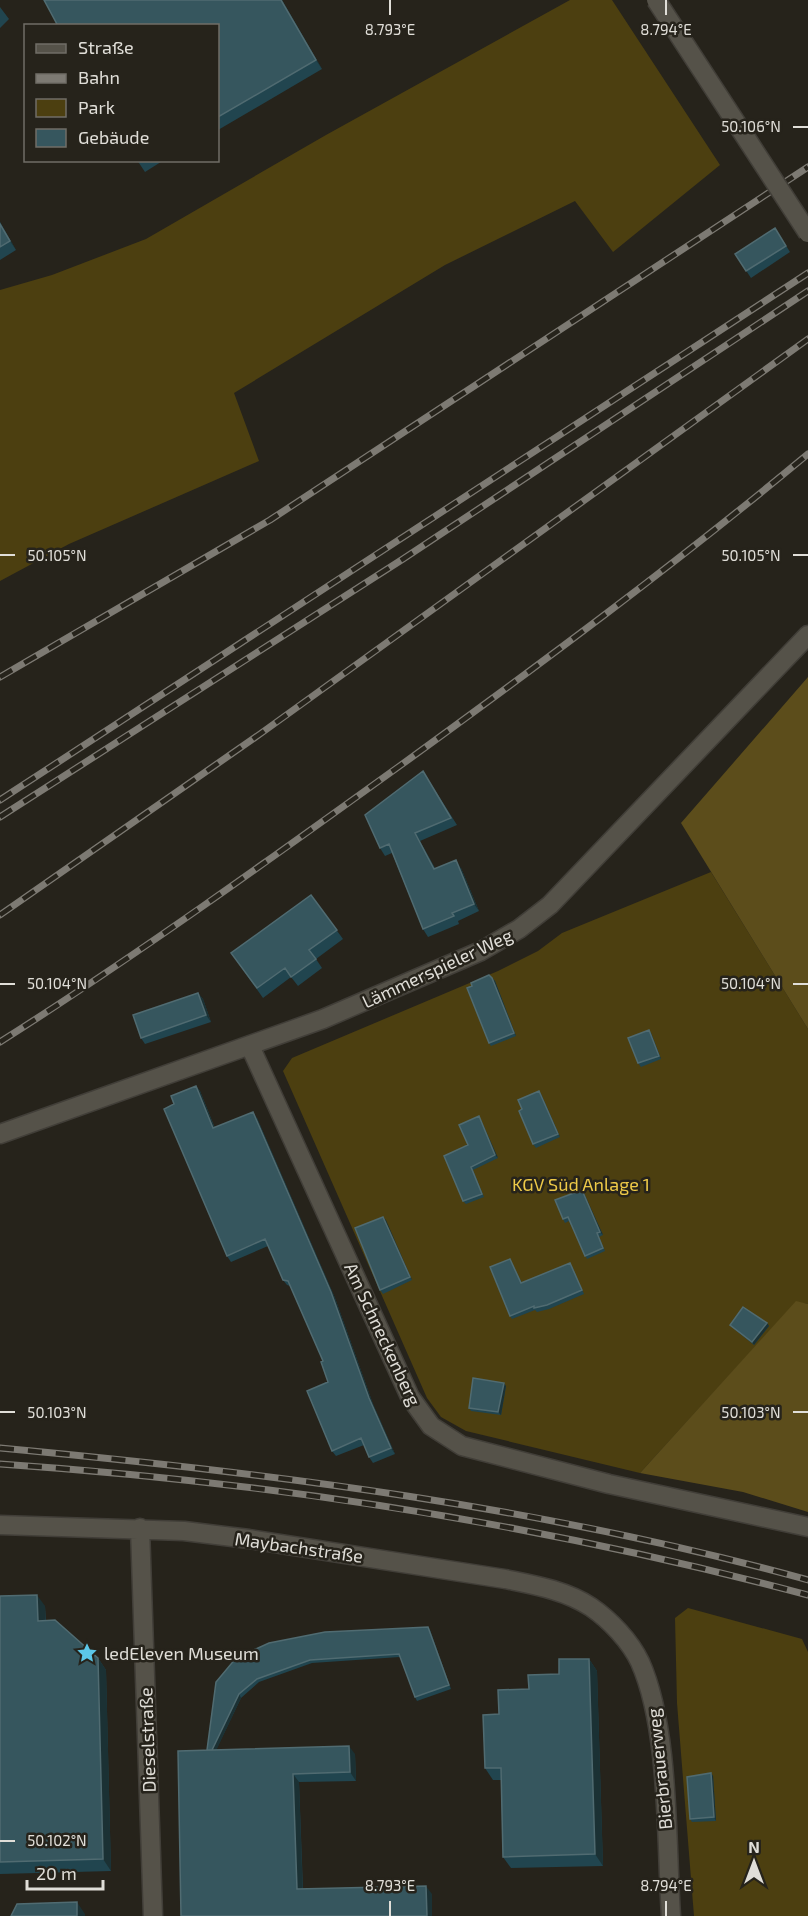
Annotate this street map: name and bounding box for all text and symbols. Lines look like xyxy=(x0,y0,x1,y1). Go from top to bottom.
text: 8.793°E xyxy=(365,20,415,38)
text: 8.794°E xyxy=(640,20,692,38)
legend xyxy=(24,24,219,162)
text: Straße xyxy=(78,36,134,58)
text: Bahn xyxy=(78,66,120,88)
text: Park xyxy=(78,96,115,118)
text: 50.106°N xyxy=(721,117,781,135)
text: Gebäude xyxy=(78,126,149,148)
text: 50.105°N xyxy=(28,546,86,564)
text: 50.105°N xyxy=(722,546,780,564)
street label: Lämmerspieler Weg xyxy=(358,924,516,1012)
text: 50.104°N xyxy=(27,974,87,992)
text: 50.104°N xyxy=(721,974,781,992)
park label: KGV Süd Anlage 1 xyxy=(512,1173,650,1195)
street label: Am Schneckenberg xyxy=(340,1259,426,1409)
text: 50.103°N xyxy=(27,1403,87,1421)
text: 50.103°N xyxy=(721,1403,781,1421)
street label: Maybachstraße xyxy=(233,1527,365,1567)
place icon: ledEleven Museum xyxy=(75,1641,99,1665)
place label: ledEleven Museum xyxy=(104,1642,259,1664)
street label: Dieselstraße xyxy=(134,1687,160,1793)
street label: Bierbrauerweg xyxy=(642,1707,676,1831)
text: 50.102°N xyxy=(27,1831,87,1849)
north arrow xyxy=(724,1832,784,1892)
text: N xyxy=(748,1837,760,1856)
scale bar xyxy=(27,1853,104,1891)
text: 20 m xyxy=(36,1862,77,1884)
text: 8.793°E xyxy=(365,1876,415,1894)
text: 8.794°E xyxy=(640,1876,692,1894)

